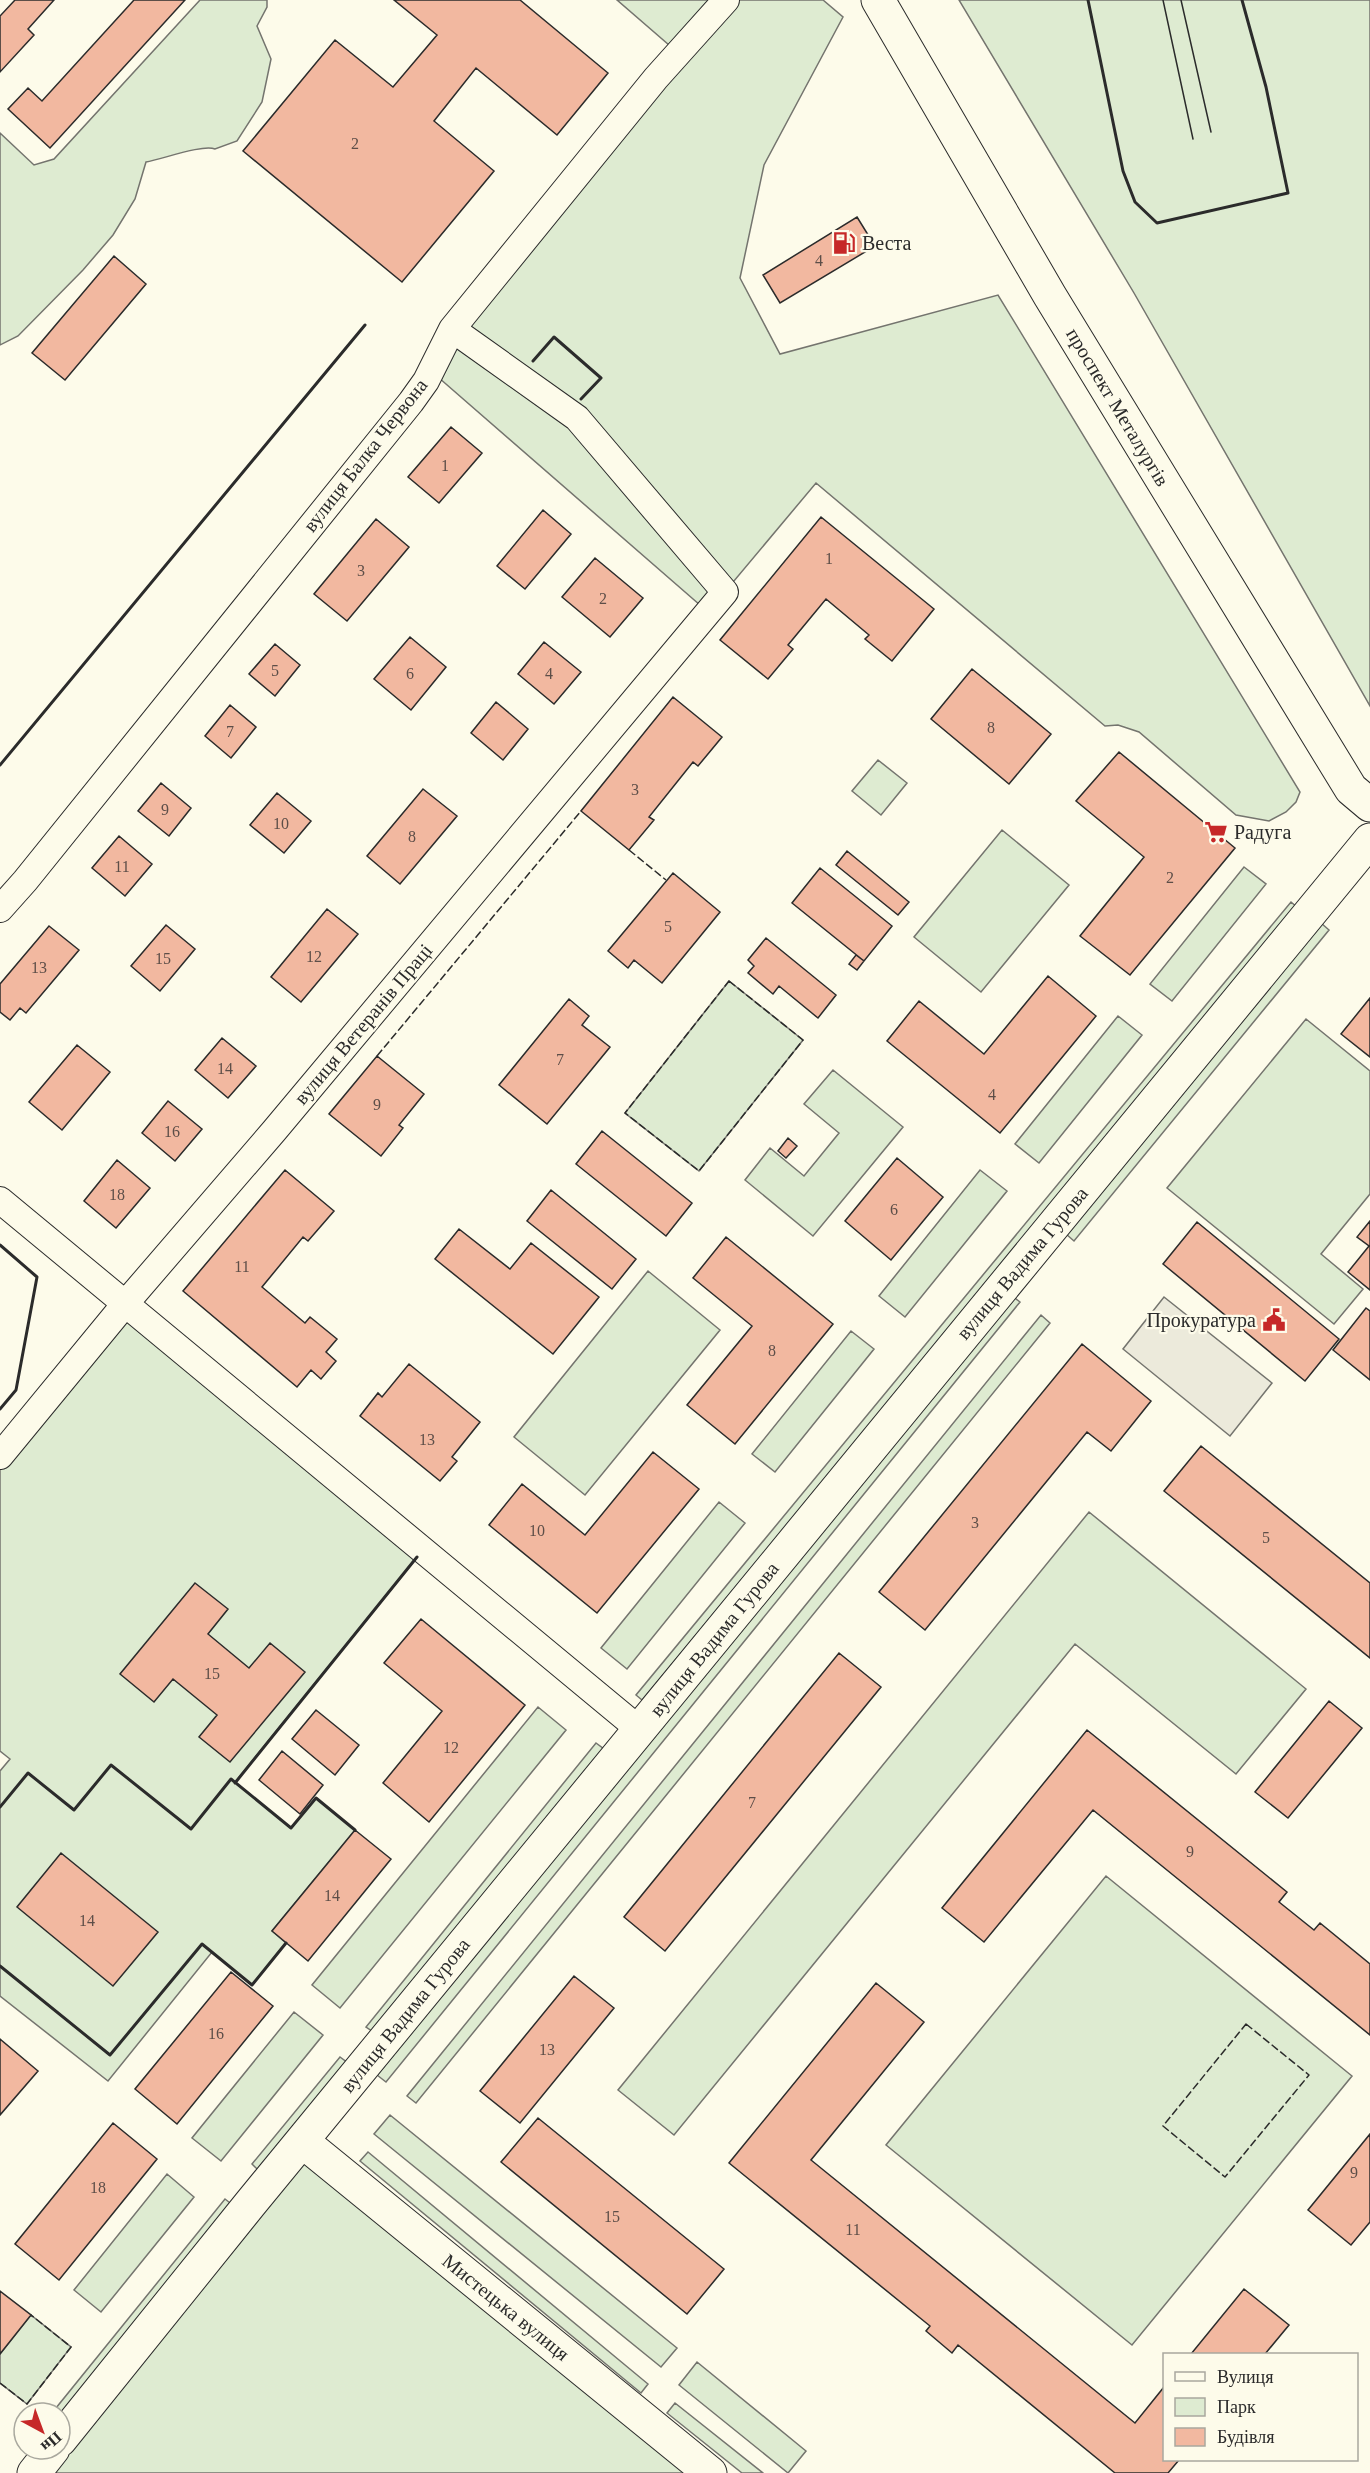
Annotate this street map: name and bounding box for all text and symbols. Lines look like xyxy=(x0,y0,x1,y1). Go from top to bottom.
house number: 2 xyxy=(351,135,359,152)
fuel station icon: Веста xyxy=(831,230,857,256)
place label: Веста xyxy=(862,232,912,254)
house number: 4 xyxy=(815,252,823,269)
street label: проспект Металургів xyxy=(1061,324,1174,491)
street label: вулиця Балка Червона xyxy=(298,374,432,536)
house number: 1 xyxy=(441,457,449,474)
house number: 1 xyxy=(825,550,833,567)
house number: 3 xyxy=(357,562,365,579)
house number: 2 xyxy=(599,590,607,607)
house number: 5 xyxy=(271,662,279,679)
house number: 6 xyxy=(406,665,414,682)
house number: 4 xyxy=(545,665,553,682)
house number: 8 xyxy=(987,719,995,736)
house number: 7 xyxy=(226,723,234,740)
house number: 3 xyxy=(631,781,639,798)
house number: 9 xyxy=(161,801,169,818)
house number: 10 xyxy=(273,815,289,832)
supermarket icon: Радуга xyxy=(1203,819,1229,845)
place label: Радуга xyxy=(1234,821,1291,844)
house number: 8 xyxy=(408,828,416,845)
house number: 11 xyxy=(114,858,130,875)
house number: 2 xyxy=(1166,869,1174,886)
house number: 5 xyxy=(664,918,672,935)
street label: вулиця Ветеранів Праці xyxy=(290,939,438,1109)
house number: 12 xyxy=(306,948,322,965)
house number: 15 xyxy=(155,950,171,967)
house number: 13 xyxy=(31,959,47,976)
house number: 7 xyxy=(556,1051,564,1068)
house number: 14 xyxy=(217,1060,233,1077)
house number: 4 xyxy=(988,1086,996,1103)
house number: 9 xyxy=(373,1096,381,1113)
house number: 16 xyxy=(164,1123,180,1140)
street label: вулиця Вадима Гурова xyxy=(952,1182,1093,1344)
house number: 18 xyxy=(109,1186,125,1203)
house number: 6 xyxy=(890,1201,898,1218)
house number: 11 xyxy=(234,1258,250,1275)
public building icon: Прокуратура xyxy=(1261,1307,1287,1333)
place label: Прокуратура xyxy=(1146,1309,1256,1332)
house number: 8 xyxy=(768,1342,776,1359)
house number: 13 xyxy=(419,1431,435,1448)
house number: 3 xyxy=(971,1514,979,1531)
house number: 10 xyxy=(529,1522,545,1539)
house number: 5 xyxy=(1262,1529,1270,1546)
street label: вулиця Вадима Гурова xyxy=(645,1557,784,1721)
house number: 15 xyxy=(204,1665,220,1682)
house number: 12 xyxy=(443,1739,459,1756)
house number: 7 xyxy=(748,1794,756,1811)
house number: 9 xyxy=(1186,1843,1194,1860)
house number: 14 xyxy=(324,1887,340,1904)
house number: 14 xyxy=(79,1912,95,1929)
street label: вулиця Вадима Гурова xyxy=(336,1933,475,2097)
house number: 16 xyxy=(208,2025,224,2042)
house number: 13 xyxy=(539,2041,555,2058)
house number: 9 xyxy=(1350,2164,1358,2181)
house number: 18 xyxy=(90,2179,106,2196)
house number: 15 xyxy=(604,2208,620,2225)
house number: 11 xyxy=(845,2221,861,2238)
street label: Мистецька вулиця xyxy=(438,2249,574,2366)
legend xyxy=(1163,2353,1358,2461)
text: Вулиця xyxy=(1217,2367,1274,2387)
text: Парк xyxy=(1217,2397,1256,2417)
north arrow xyxy=(12,2401,72,2461)
text: Будівля xyxy=(1217,2427,1274,2447)
text: Пн xyxy=(38,2428,65,2455)

